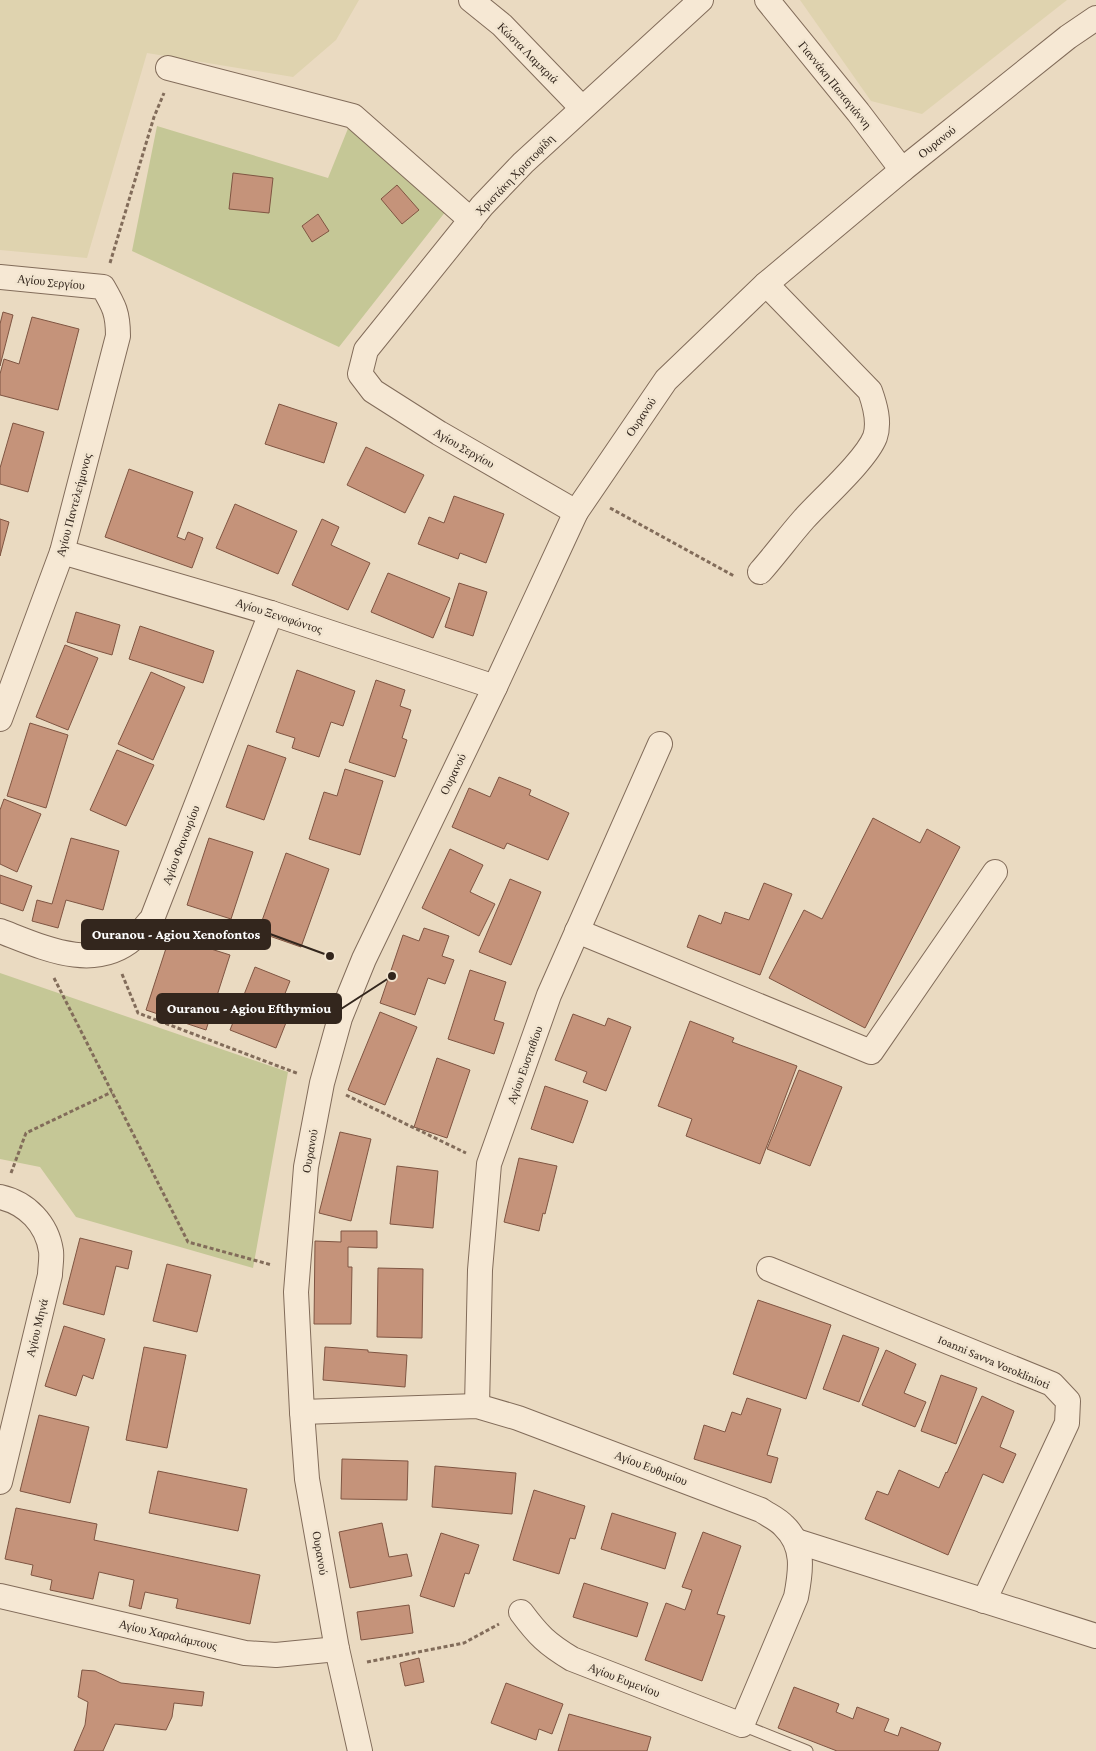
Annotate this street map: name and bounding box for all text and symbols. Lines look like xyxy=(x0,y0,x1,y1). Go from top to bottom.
street label: Κώστα Λαμπριά xyxy=(495,20,562,87)
street label: Γιαννάκη Παπαγιάννη xyxy=(795,38,875,132)
street label: Ουρανού xyxy=(915,123,959,161)
street label: Χριστάκη Χριστοφίδη xyxy=(473,132,557,218)
street label: Αγίου Σεργίου xyxy=(17,271,86,293)
street label: Ουρανού xyxy=(623,395,659,439)
street label: Αγίου Σεργίου xyxy=(431,425,497,471)
street label: Αγίου Παντελεήμονος xyxy=(53,452,95,558)
street label: Αγίου Ξενοφώντος xyxy=(234,595,324,637)
street label: Ουρανού xyxy=(437,751,469,797)
street label: Αγίου Φανουρίου xyxy=(159,803,203,887)
callout: Ouranou - Agiou Xenofontos xyxy=(82,920,270,949)
text: Ouranou - Agiou Xenofontos xyxy=(92,926,261,942)
callout: Ouranou - Agiou Efthymiou xyxy=(157,994,341,1023)
text: Ouranou - Agiou Efthymiou xyxy=(167,1000,331,1016)
street label: Αγίου Ευσταθίου xyxy=(504,1024,546,1106)
street label: Ουρανού xyxy=(299,1128,321,1174)
street label: Αγίου Μηνά xyxy=(23,1297,51,1358)
street label: Ioanni Savva Voroklinioti xyxy=(936,1332,1052,1392)
street label: Αγίου Ευθυμίου xyxy=(612,1448,690,1488)
street label: Ουρανού xyxy=(309,1530,331,1576)
street label: Αγίου Χαραλάμπους xyxy=(117,1617,219,1653)
street label: Αγίου Ευμενίου xyxy=(586,1660,662,1700)

